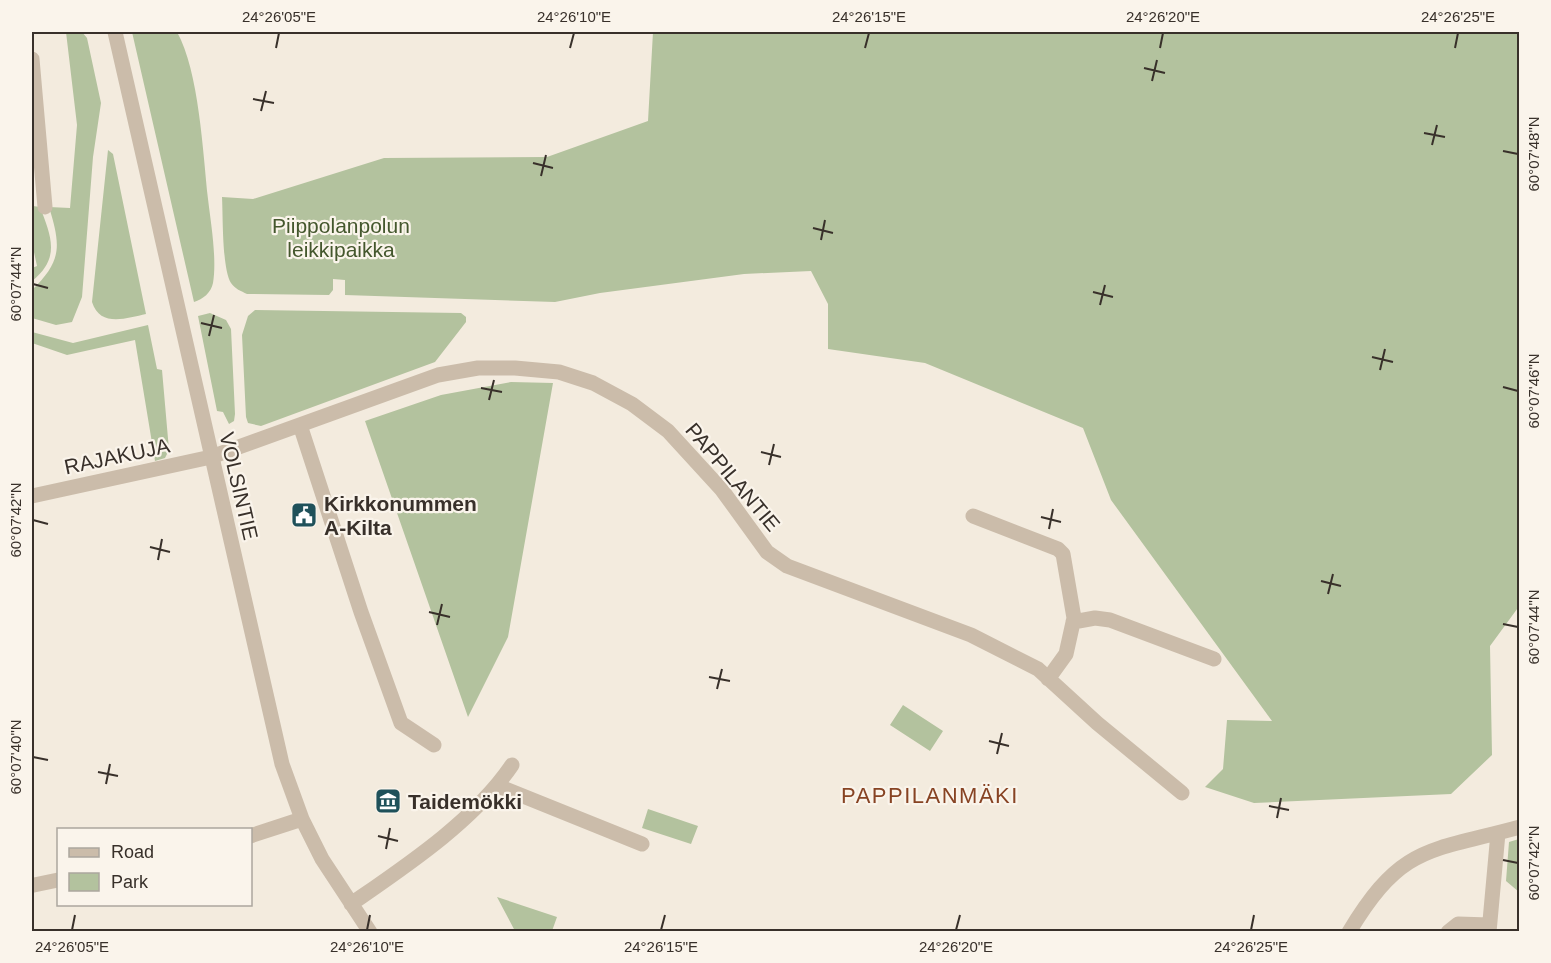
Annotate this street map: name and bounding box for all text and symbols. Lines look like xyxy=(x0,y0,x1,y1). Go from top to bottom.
text: 24°26'05"E xyxy=(242,8,316,25)
text: 24°26'10"E xyxy=(537,8,611,25)
text: 24°26'15"E xyxy=(832,8,906,25)
text: 24°26'20"E xyxy=(1126,8,1200,25)
text: 24°26'25"E xyxy=(1421,8,1495,25)
text: 60°07'48"N xyxy=(1525,116,1542,192)
park label: Piippolanpolun leikkipaikka xyxy=(272,214,410,261)
text: 60°07'44"N xyxy=(7,246,24,322)
text: 60°07'46"N xyxy=(1525,353,1542,429)
street label: PAPPILANTIE xyxy=(681,418,785,536)
street label: VOLSINTIE xyxy=(215,430,263,542)
street label: RAJAKUJA xyxy=(62,434,172,478)
text: 60°07'42"N xyxy=(7,482,24,558)
place label: Kirkkonummen A-Kilta xyxy=(324,492,477,539)
public building icon: Kirkkonummen A-Kilta xyxy=(289,500,319,530)
text: 60°07'44"N xyxy=(1525,589,1542,665)
text: 60°07'40"N xyxy=(7,719,24,795)
district label: PAPPILANMÄKI xyxy=(841,783,1019,808)
museum icon: Taidemökki xyxy=(373,786,403,816)
place label: Taidemökki xyxy=(408,790,522,813)
text: 60°07'42"N xyxy=(1525,825,1542,901)
legend xyxy=(57,828,252,906)
text: Road xyxy=(111,842,154,862)
text: Park xyxy=(111,872,149,892)
text: 24°26'05"E xyxy=(35,938,109,955)
text: 24°26'10"E xyxy=(330,938,404,955)
text: 24°26'15"E xyxy=(624,938,698,955)
text: 24°26'20"E xyxy=(919,938,993,955)
text: 24°26'25"E xyxy=(1214,938,1288,955)

